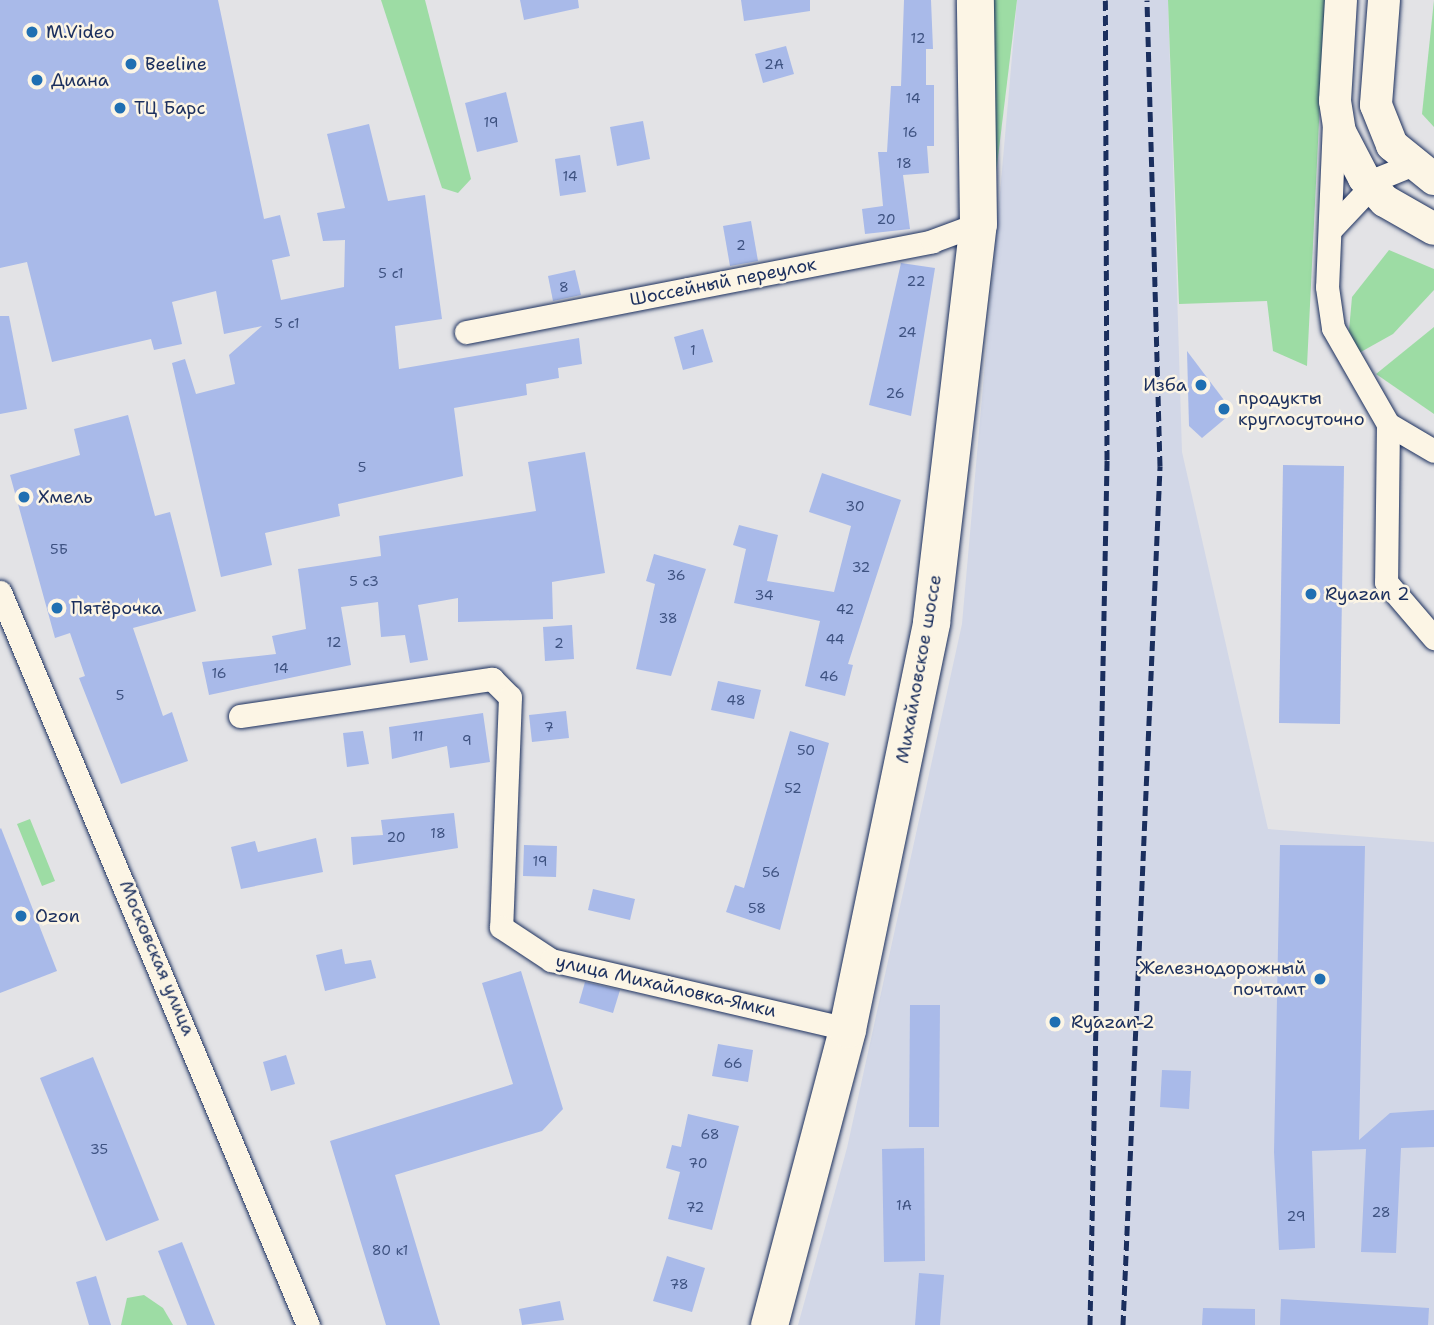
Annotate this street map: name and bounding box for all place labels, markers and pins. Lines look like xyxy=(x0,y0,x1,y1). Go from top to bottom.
place label: M.Video xyxy=(46,21,115,43)
marker: M.Video xyxy=(24,24,40,40)
place label: Beeline xyxy=(145,53,207,75)
marker: Beeline xyxy=(123,56,139,72)
place label: Диана xyxy=(51,69,109,91)
marker: Диана xyxy=(29,72,45,88)
place label: ТЦ Барс xyxy=(134,97,206,119)
marker: ТЦ Барс xyxy=(112,100,128,116)
place label: Изба xyxy=(1143,374,1187,396)
marker: Изба xyxy=(1193,377,1209,393)
place label: продукты круглосуточно xyxy=(1238,388,1365,430)
marker: продукты круглосуточно xyxy=(1216,401,1232,417)
place label: Хмель xyxy=(38,486,93,508)
marker: Хмель xyxy=(16,489,32,505)
place label: Ryazan 2 xyxy=(1325,583,1410,605)
marker: Ryazan 2 xyxy=(1303,586,1319,602)
place label: Пятёрочка xyxy=(71,597,162,619)
marker: Пятёрочка xyxy=(49,600,65,616)
place label: Ozon xyxy=(35,905,80,927)
marker: Ozon xyxy=(13,908,29,924)
place label: Железнодорожный почтамт xyxy=(1139,958,1306,1000)
marker: Железнодорожный почтамт xyxy=(1312,971,1328,987)
place label: Ryazan-2 xyxy=(1071,1011,1155,1033)
marker: Ryazan-2 xyxy=(1045,1012,1065,1032)

